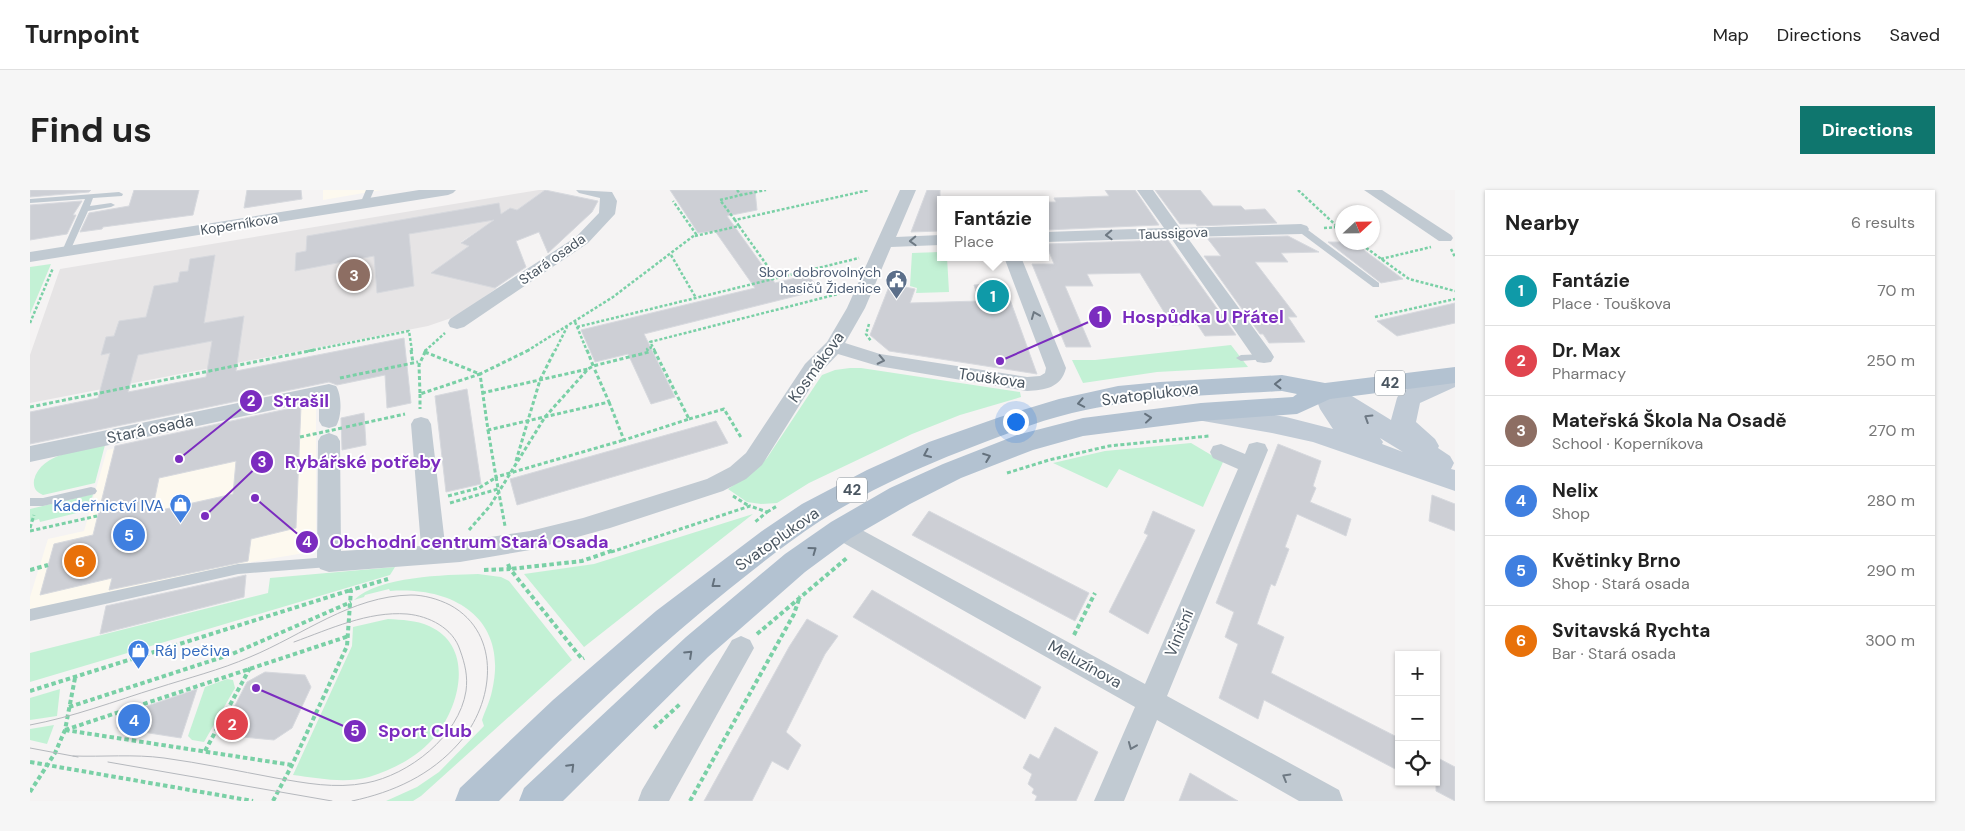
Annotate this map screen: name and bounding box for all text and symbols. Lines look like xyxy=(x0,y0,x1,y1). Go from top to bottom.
text: Turnpoint xyxy=(25,19,140,50)
text: Map xyxy=(1713,23,1749,47)
text: Directions xyxy=(1777,23,1862,47)
text: Saved xyxy=(1890,23,1940,47)
button: Directions xyxy=(1800,106,1935,154)
text: Find us xyxy=(30,107,152,153)
popup xyxy=(937,196,1049,261)
north arrow xyxy=(1335,205,1380,250)
text: Fantázie xyxy=(954,206,1032,231)
street label: Koperníkova xyxy=(199,209,279,239)
text: Nearby xyxy=(1505,209,1579,237)
text: 6 results xyxy=(1851,212,1915,233)
street label: Taussigova xyxy=(1138,223,1208,243)
street label: Stará osada xyxy=(515,230,589,288)
one-way arrow xyxy=(1104,230,1112,240)
text: Place xyxy=(954,231,994,252)
one-way arrow xyxy=(909,236,916,246)
pin: 3 xyxy=(338,256,370,294)
place label: Sbor dobrovolných hasičů Židenice xyxy=(759,263,881,297)
public building icon: Sbor dobrovolných hasičů Židenice xyxy=(885,268,909,299)
text: Fantázie xyxy=(1552,268,1630,293)
pin: 1 xyxy=(977,277,1009,315)
text: 1 xyxy=(1518,280,1524,301)
text: 70 m xyxy=(1877,280,1915,301)
text: Place · Touškova xyxy=(1552,293,1671,314)
callout: Hospůdka U Přátel xyxy=(1087,300,1294,333)
text: Hospůdka U Přátel xyxy=(1122,305,1284,329)
text: 1 xyxy=(1097,307,1103,327)
one-way arrow xyxy=(1031,311,1041,319)
street label: Kosmákova xyxy=(783,327,849,407)
text: Dr. Max xyxy=(1552,338,1621,363)
text: 2 xyxy=(1516,350,1526,371)
text: 250 m xyxy=(1867,350,1915,371)
one-way arrow xyxy=(876,354,885,365)
street label: Touškova xyxy=(957,363,1027,393)
text: Pharmacy xyxy=(1552,363,1626,384)
road number: 42 xyxy=(1375,370,1405,396)
street label: Svatoplukova xyxy=(1100,378,1200,410)
one-way arrow xyxy=(1273,379,1281,389)
callout: Strašil xyxy=(238,384,339,417)
text: Strašil xyxy=(273,389,329,413)
text: 2 xyxy=(247,391,256,411)
one-way arrow xyxy=(1077,397,1086,407)
text: Mateřská Škola Na Osadě xyxy=(1552,408,1787,433)
your location xyxy=(1003,409,1029,435)
street label: Stará osada xyxy=(105,410,195,448)
one-way arrow xyxy=(1145,413,1153,424)
one-way arrow xyxy=(1365,414,1374,424)
text: 3 xyxy=(1516,420,1526,441)
text: 270 m xyxy=(1868,420,1915,441)
text: School · Koperníkova xyxy=(1552,433,1703,454)
callout: Rybářské potřeby xyxy=(249,446,451,479)
one-way arrow xyxy=(923,448,932,458)
text: Rybářské potřeby xyxy=(285,450,441,474)
text: 3 xyxy=(257,452,267,472)
one-way arrow xyxy=(982,453,991,463)
road number: 42 xyxy=(837,478,867,502)
text: Nelix xyxy=(1552,478,1598,503)
text: 4 xyxy=(1516,490,1526,511)
text: 280 m xyxy=(1867,490,1915,511)
shop icon: Kadeřnictví IVA xyxy=(168,493,192,524)
place label: Kadeřnictví IVA xyxy=(53,495,164,516)
street label: Svatoplukova xyxy=(731,502,823,576)
text: Shop xyxy=(1552,503,1590,524)
pin: 5 xyxy=(113,516,145,554)
callout: Obchodní centrum Stará Osada xyxy=(295,525,619,558)
text: Obchodní centrum Stará Osada xyxy=(329,530,609,554)
text: 4 xyxy=(302,532,312,552)
pin: 6 xyxy=(64,542,96,580)
one-way arrow xyxy=(807,547,817,556)
text: Květinky Brno xyxy=(1552,548,1681,573)
text: 5 xyxy=(1516,560,1526,581)
text: 290 m xyxy=(1866,560,1915,581)
text: Shop · Stará osada xyxy=(1552,573,1690,594)
one-way arrow xyxy=(712,578,721,586)
street label: Viniční xyxy=(1160,606,1198,660)
text: Svitavská Rychta xyxy=(1552,618,1711,643)
text: 6 xyxy=(1516,630,1526,651)
text: 300 m xyxy=(1865,630,1915,651)
street label: Meluzínova xyxy=(1044,635,1126,693)
shop icon: Ráj pečiva xyxy=(127,638,151,669)
place label: Ráj pečiva xyxy=(155,640,230,661)
text: Bar · Stará osada xyxy=(1552,643,1676,664)
one-way arrow xyxy=(683,651,692,660)
map controls xyxy=(1395,651,1440,786)
button: + xyxy=(1395,651,1440,696)
button: − xyxy=(1395,696,1440,741)
pin: 4 xyxy=(118,701,150,739)
pin: 2 xyxy=(216,705,248,743)
callout: Sport Club xyxy=(343,714,482,747)
text: Sport Club xyxy=(378,719,472,743)
text: 5 xyxy=(350,721,360,741)
one-way arrow xyxy=(1128,741,1138,749)
button: locate xyxy=(1395,741,1440,786)
one-way arrow xyxy=(566,763,575,772)
one-way arrow xyxy=(1282,773,1291,783)

